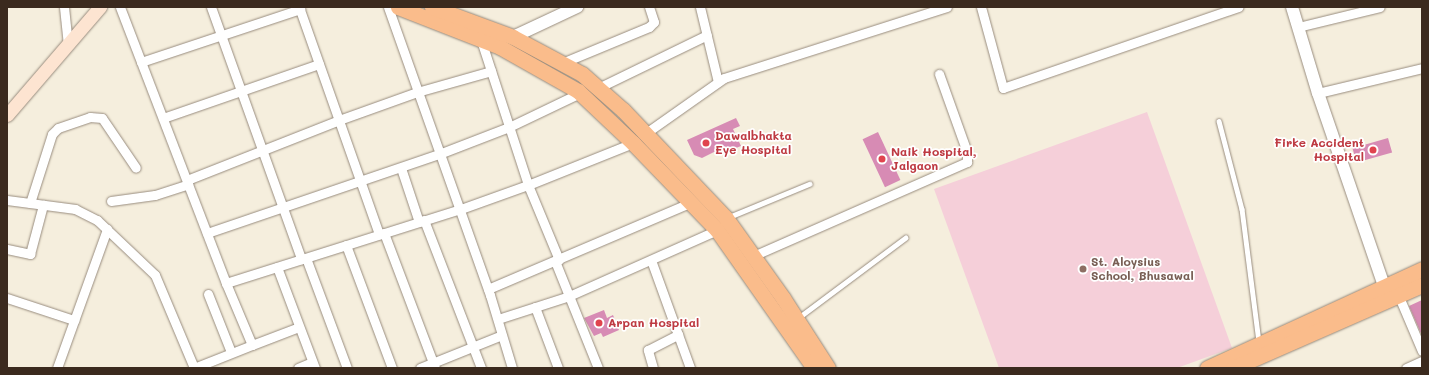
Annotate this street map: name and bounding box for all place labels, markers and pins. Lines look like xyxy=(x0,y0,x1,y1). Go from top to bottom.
place label: Dawalbhakta Eye Hospital xyxy=(715,129,792,157)
place label: Firke Accident Hospital xyxy=(1274,136,1364,164)
marker: Dawalbhakta Eye Hospital xyxy=(700,137,712,149)
marker: Firke Accident Hospital xyxy=(1367,144,1379,156)
place label: Naik Hospital, Jalgaon xyxy=(891,145,977,173)
marker: Naik Hospital, Jalgaon xyxy=(876,153,888,165)
place label: St. Aloysius School, Bhusawal xyxy=(1091,255,1194,283)
marker: St. Aloysius School, Bhusawal xyxy=(1078,264,1088,274)
place label: Arpan Hospital xyxy=(608,316,699,330)
marker: Arpan Hospital xyxy=(593,317,605,329)

